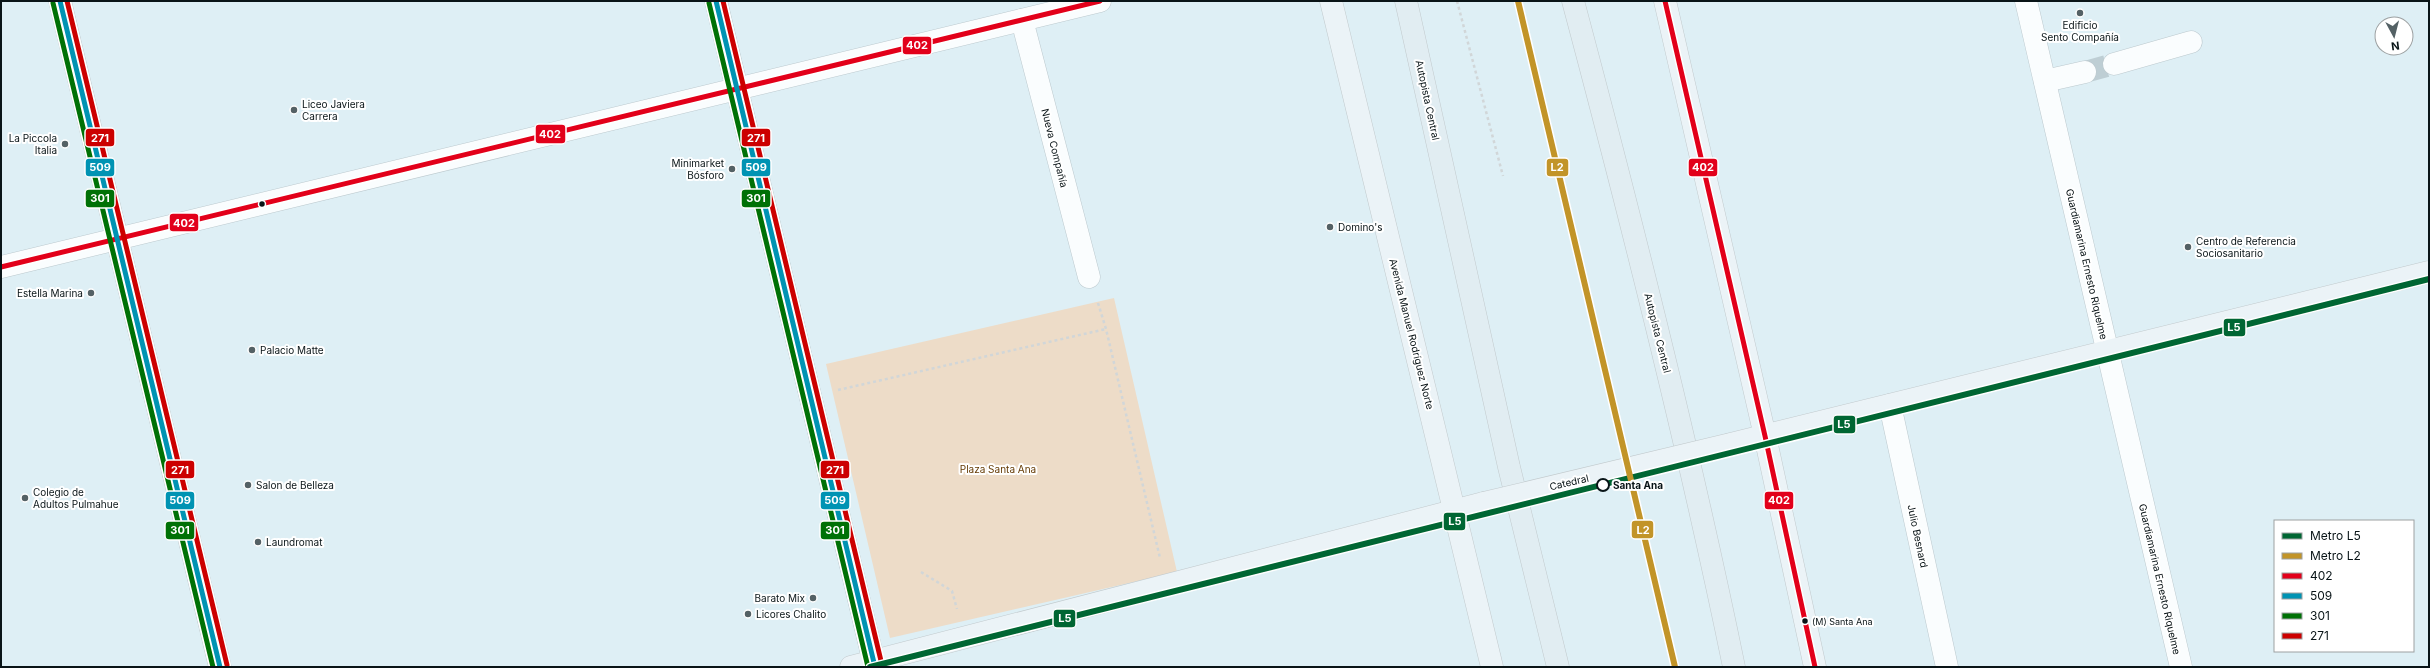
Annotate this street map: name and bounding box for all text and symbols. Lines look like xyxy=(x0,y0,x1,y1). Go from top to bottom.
marker: Edificio Sento Compañía xyxy=(2075,8,2085,18)
north arrow xyxy=(2374,16,2414,56)
place label: Edificio Sento Compañía xyxy=(2041,19,2119,43)
line badge: 402 xyxy=(902,36,932,55)
text: 402 xyxy=(906,38,928,52)
text: N xyxy=(2390,38,2400,53)
street label: Autopista Central xyxy=(1414,59,1442,141)
place label: Liceo Javiera Carrera xyxy=(302,98,365,122)
marker: Liceo Javiera Carrera xyxy=(289,105,299,115)
street label: Nueva Compañía xyxy=(1039,107,1071,189)
line badge: 402 xyxy=(535,124,566,144)
text: 402 xyxy=(539,127,561,141)
line badge: 271 xyxy=(85,128,115,147)
line badge: 271 xyxy=(741,128,771,147)
text: 271 xyxy=(91,131,109,145)
text: 271 xyxy=(747,131,765,145)
place label: La Piccola Italia xyxy=(9,132,57,156)
marker: La Piccola Italia xyxy=(60,139,70,149)
place label: Minimarket Bósforo xyxy=(672,157,725,181)
line badge: 509 xyxy=(85,158,115,177)
line badge: 509 xyxy=(741,158,771,177)
line badge: L2 xyxy=(1546,158,1569,177)
line badge: 402 xyxy=(1688,158,1718,177)
text: 509 xyxy=(89,160,111,174)
text: 509 xyxy=(745,160,767,174)
text: L2 xyxy=(1550,160,1564,174)
text: 402 xyxy=(1692,160,1714,174)
marker: Minimarket Bósforo xyxy=(727,164,737,174)
street label: Guardiamarina Ernesto Riquelme xyxy=(2064,187,2110,341)
line badge: 301 xyxy=(85,189,115,208)
line badge: 301 xyxy=(741,189,771,208)
text: 301 xyxy=(90,191,110,205)
text: 301 xyxy=(746,191,766,205)
unlabelled marker xyxy=(257,199,267,209)
line badge: 402 xyxy=(169,213,199,232)
text: 402 xyxy=(173,216,195,230)
place label: Domino's xyxy=(1338,221,1382,233)
marker: Domino's xyxy=(1325,222,1335,232)
place label: Centro de Referencia Sociosanitario xyxy=(2196,235,2296,259)
marker: Centro de Referencia Sociosanitario xyxy=(2183,242,2193,252)
street label: Avenida Manuel Rodríguez Norte xyxy=(1387,257,1437,411)
place label: Estella Marina xyxy=(17,287,83,299)
marker: Estella Marina xyxy=(86,288,96,298)
street label: Autopista Central xyxy=(1642,292,1674,374)
line badge: L5 xyxy=(2223,318,2246,337)
text: L5 xyxy=(2227,320,2241,334)
place label: Palacio Matte xyxy=(260,344,324,356)
marker: Palacio Matte xyxy=(247,345,257,355)
line badge: L5 xyxy=(1833,415,1856,434)
text: L5 xyxy=(1837,417,1851,431)
line badge: 271 xyxy=(165,460,195,479)
line badge: 271 xyxy=(820,460,850,479)
text: 271 xyxy=(171,463,189,477)
text: 271 xyxy=(826,463,844,477)
park label: Plaza Santa Ana xyxy=(960,463,1036,475)
street label: Catedral xyxy=(1548,472,1590,492)
marker: Santa Ana xyxy=(1596,478,1610,492)
place label: Salon de Belleza xyxy=(256,479,334,491)
place label: Santa Ana xyxy=(1613,479,1663,491)
marker: Salon de Belleza xyxy=(243,480,253,490)
place label: Colegio de Adultos Pulmahue xyxy=(33,486,119,510)
line badge: 509 xyxy=(165,491,195,510)
line badge: 509 xyxy=(820,491,850,510)
line badge: 402 xyxy=(1764,491,1794,510)
marker: Colegio de Adultos Pulmahue xyxy=(20,493,30,503)
text: 509 xyxy=(169,493,191,507)
text: 509 xyxy=(824,493,846,507)
text: 402 xyxy=(1768,493,1790,507)
street label: Guardiamarina Ernesto Riquelme xyxy=(2137,502,2183,656)
street label: Julio Besnard xyxy=(1905,503,1931,569)
line badge: L5 xyxy=(1443,512,1466,531)
text: L5 xyxy=(1448,514,1462,528)
line badge: L2 xyxy=(1631,520,1654,539)
legend xyxy=(2274,520,2414,652)
line badge: 301 xyxy=(165,521,195,540)
line badge: 301 xyxy=(820,521,850,540)
text: 301 xyxy=(170,523,190,537)
text: 301 xyxy=(825,523,845,537)
text: L2 xyxy=(1636,523,1650,537)
text: Metro L5 xyxy=(2310,528,2361,543)
place label: Laundromat xyxy=(266,536,323,548)
marker: Laundromat xyxy=(253,537,263,547)
text: Metro L2 xyxy=(2310,548,2361,563)
text: 402 xyxy=(2310,568,2333,583)
text: 509 xyxy=(2310,588,2332,603)
place label: Barato Mix xyxy=(755,592,806,604)
marker: Barato Mix xyxy=(808,593,818,603)
place label: Licores Chalito xyxy=(756,608,826,620)
text: 301 xyxy=(2310,608,2330,623)
marker: Licores Chalito xyxy=(743,609,753,619)
line badge: L5 xyxy=(1053,609,1076,628)
text: L5 xyxy=(1058,611,1072,625)
marker: (M) Santa Ana xyxy=(1800,616,1810,626)
place label: (M) Santa Ana xyxy=(1812,616,1873,627)
text: 271 xyxy=(2310,628,2329,643)

